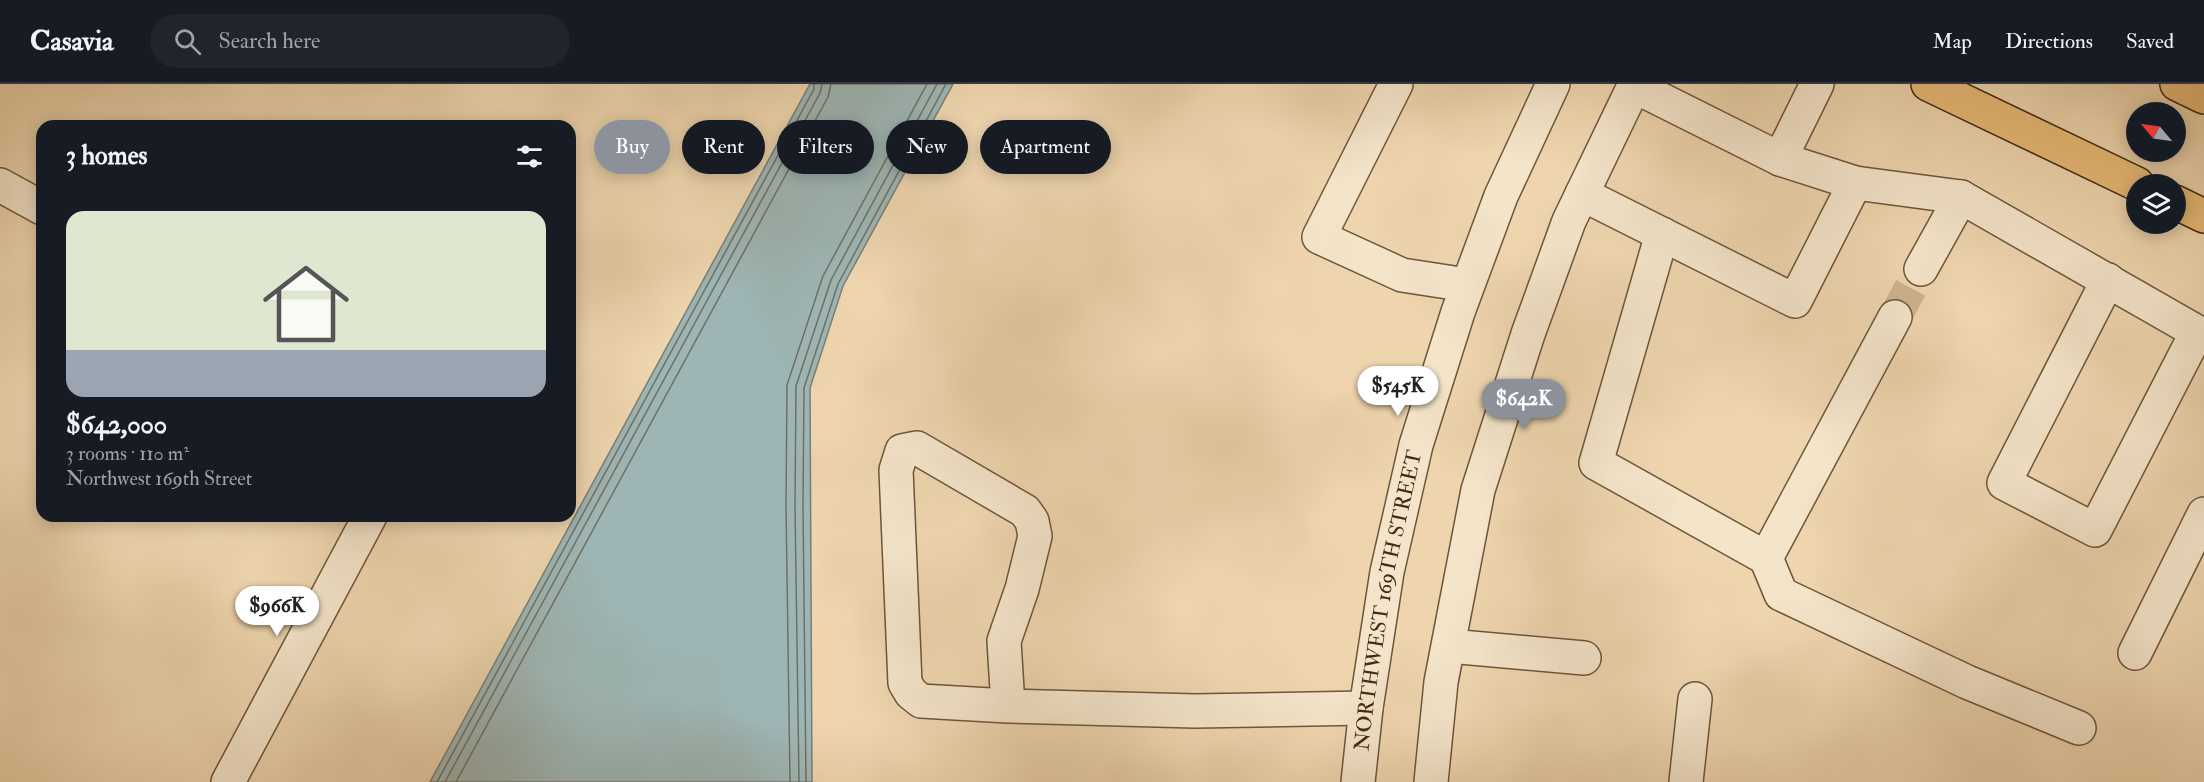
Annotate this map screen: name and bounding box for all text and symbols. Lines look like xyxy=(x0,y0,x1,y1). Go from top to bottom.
search box xyxy=(150,14,570,68)
text: Casavia xyxy=(30,24,114,59)
icon: search xyxy=(171,25,204,58)
text: Search here xyxy=(219,27,320,55)
text: Map xyxy=(1932,28,1972,55)
text: Directions xyxy=(2005,28,2093,55)
text: Saved xyxy=(2126,28,2174,55)
north arrow xyxy=(2126,102,2186,162)
map controls xyxy=(2126,102,2186,234)
chip: Buy xyxy=(594,120,670,174)
chip: Rent xyxy=(682,120,765,174)
chip: Filters xyxy=(777,120,874,174)
chip: New xyxy=(886,120,968,174)
chip: Apartment xyxy=(980,120,1111,174)
text: 3 homes xyxy=(66,140,147,172)
icon: filters xyxy=(513,140,546,173)
button: layers xyxy=(2126,174,2186,234)
icon: home xyxy=(252,250,360,358)
pin: $545K xyxy=(1356,366,1440,417)
text: $545K xyxy=(1371,373,1425,398)
pin: $642K xyxy=(1482,379,1566,430)
text: $642K xyxy=(1496,386,1552,411)
text: $642,000 xyxy=(66,409,167,441)
text: 3 rooms · 110 m² xyxy=(66,441,189,466)
street label: NORTHWEST 169TH STREET xyxy=(1348,447,1428,752)
text: Northwest 169th Street xyxy=(66,466,252,491)
pin: $966K xyxy=(235,586,319,637)
text: $966K xyxy=(249,593,305,618)

